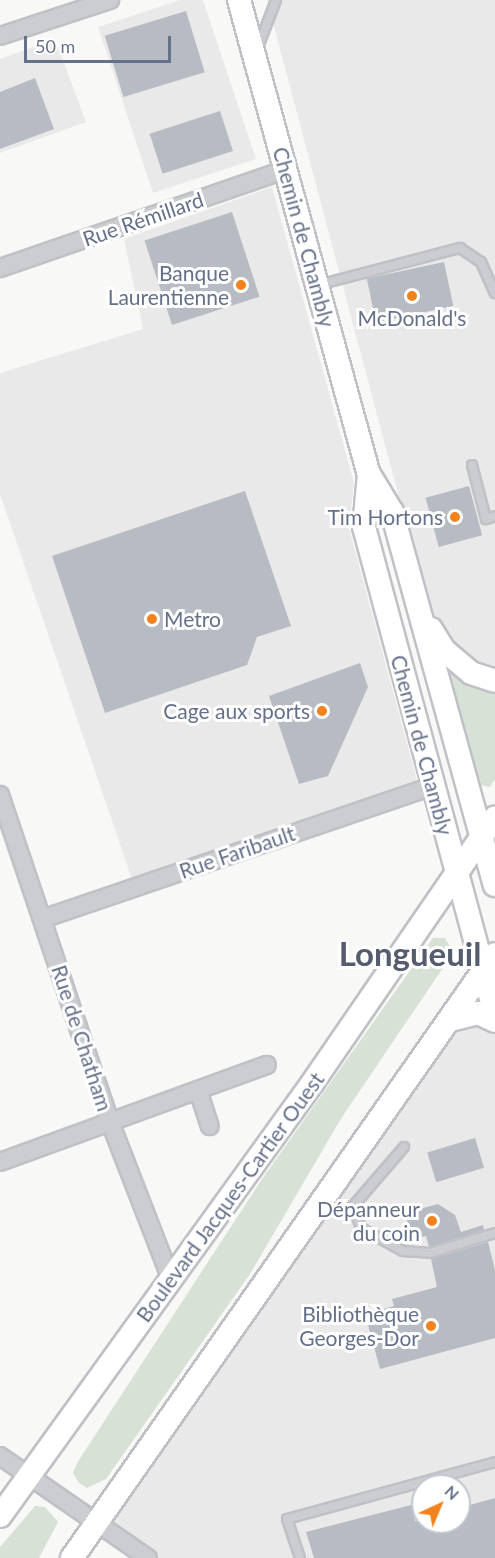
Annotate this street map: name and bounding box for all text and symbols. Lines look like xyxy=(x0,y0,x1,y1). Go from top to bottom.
scale bar xyxy=(27,24,174,62)
text: 50 m xyxy=(35,35,75,57)
street label: Chemin de Chambly xyxy=(268,144,340,330)
street label: Rue Rémillard xyxy=(79,187,207,251)
place label: Banque Laurentienne xyxy=(108,260,229,310)
marker: Banque Laurentienne xyxy=(234,278,248,292)
marker: McDonald's xyxy=(405,289,419,303)
place label: McDonald's xyxy=(358,305,466,331)
place label: Tim Hortons xyxy=(328,504,443,530)
marker: Tim Hortons xyxy=(448,510,462,524)
place label: Metro xyxy=(164,606,221,632)
marker: Metro xyxy=(145,612,159,626)
street label: Chemin de Chambly xyxy=(386,652,458,838)
place label: Cage aux sports xyxy=(163,698,310,724)
marker: Cage aux sports xyxy=(315,704,329,718)
street label: Rue Faribault xyxy=(176,820,298,884)
district label: Longueuil xyxy=(339,934,481,974)
street label: Rue de Chatham xyxy=(47,962,117,1114)
street label: Boulevard Jacques-Cartier Ouest xyxy=(131,1067,329,1327)
place label: Dépanneur du coin xyxy=(317,1196,420,1246)
marker: Dépanneur du coin xyxy=(425,1214,439,1228)
place label: Bibliothèque Georges-Dor xyxy=(299,1301,419,1351)
marker: Bibliothèque Georges-Dor xyxy=(424,1319,438,1333)
north arrow xyxy=(411,1474,471,1534)
text: N xyxy=(441,1481,463,1503)

